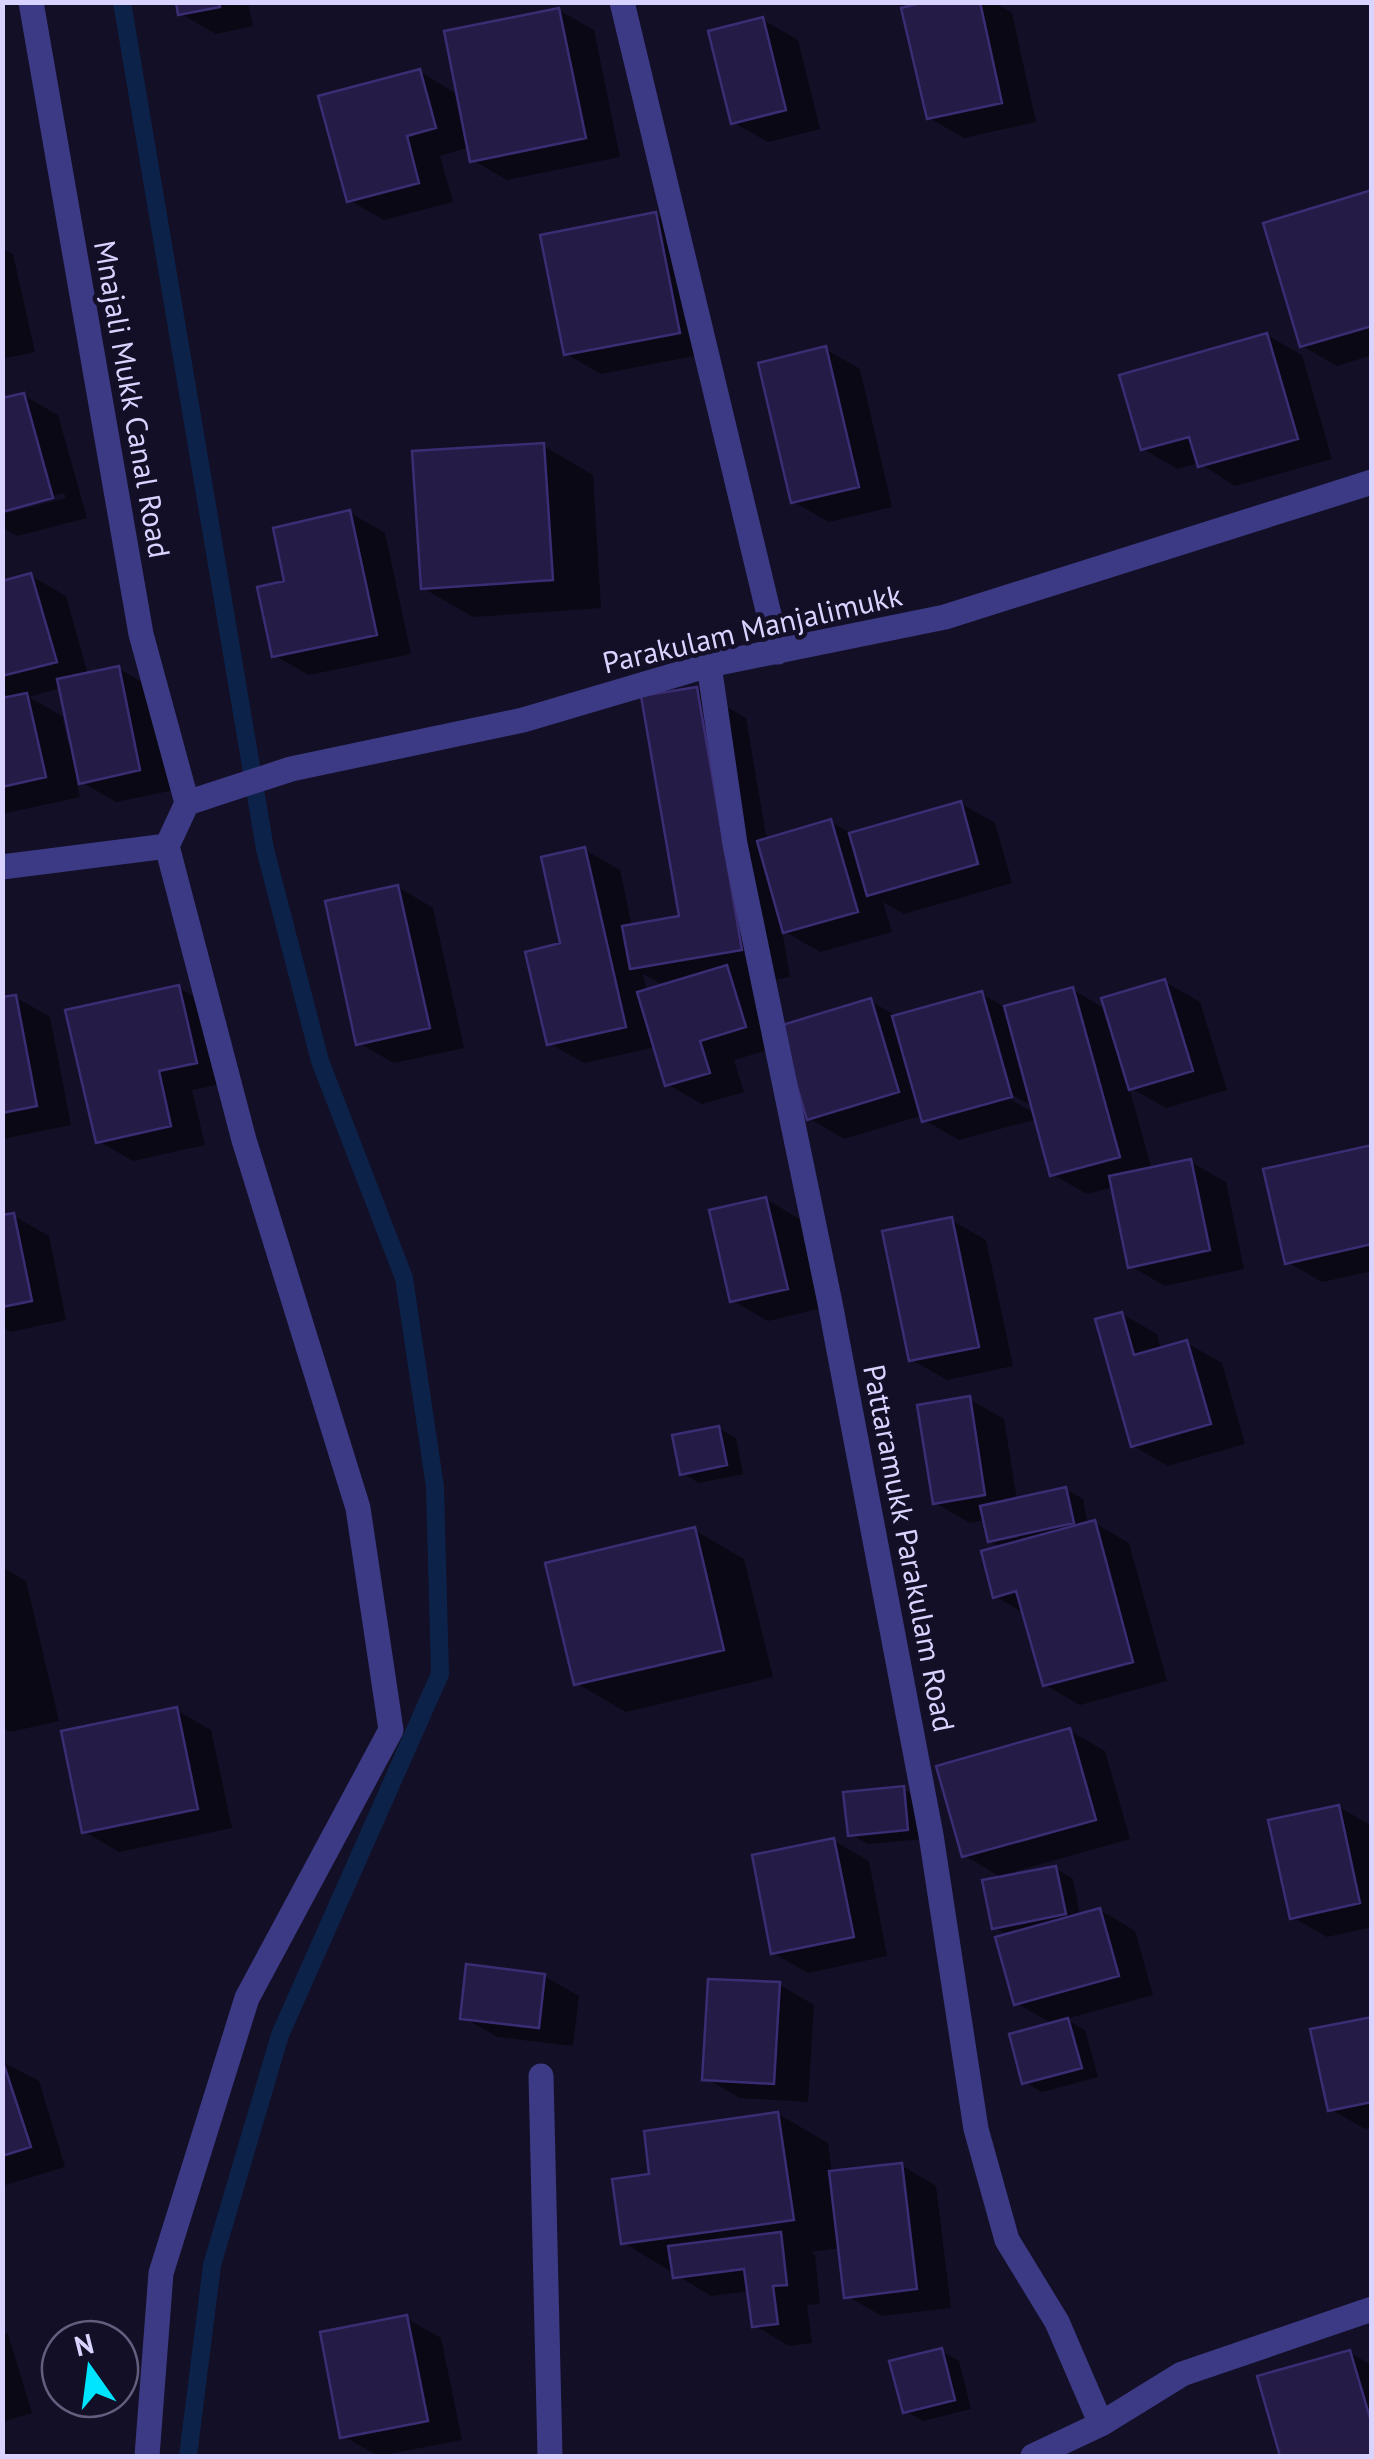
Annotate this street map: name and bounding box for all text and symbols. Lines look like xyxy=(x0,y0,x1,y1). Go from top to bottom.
street label: Mnajali Mukk Canal Road xyxy=(86,237,180,561)
street label: Parakulam Manjalimukk xyxy=(598,574,906,681)
street label: Pattaramukk Parakulam Road xyxy=(855,1361,965,1735)
north arrow xyxy=(40,2319,140,2419)
text: N xyxy=(70,2324,97,2364)

